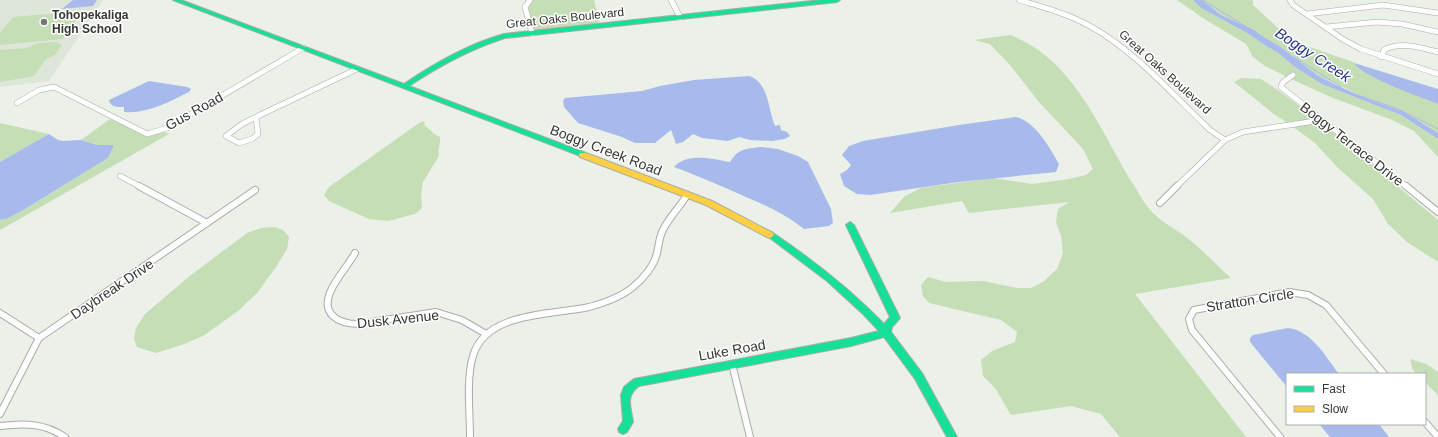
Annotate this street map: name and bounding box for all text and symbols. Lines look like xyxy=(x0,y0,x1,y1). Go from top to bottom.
street label: Great Oaks Boulevard xyxy=(505,5,625,31)
place label: Tohopekaliga High School xyxy=(52,8,129,36)
marker: Tohopekaliga High School xyxy=(39,17,49,27)
water label: Boggy Creek xyxy=(1272,24,1356,86)
street label: Great Oaks Boulevard xyxy=(1116,27,1214,117)
street label: Gus Road xyxy=(163,89,225,133)
street label: Boggy Terrace Drive xyxy=(1297,99,1407,189)
street label: Boggy Creek Road xyxy=(548,121,664,179)
street label: Daybreak Drive xyxy=(68,255,157,323)
street label: Stratton Circle xyxy=(1205,285,1295,315)
street label: Dusk Avenue xyxy=(356,307,440,331)
street label: Luke Road xyxy=(697,336,767,364)
legend xyxy=(1286,373,1426,425)
text: Fast xyxy=(1322,382,1346,396)
text: Slow xyxy=(1322,402,1348,416)

